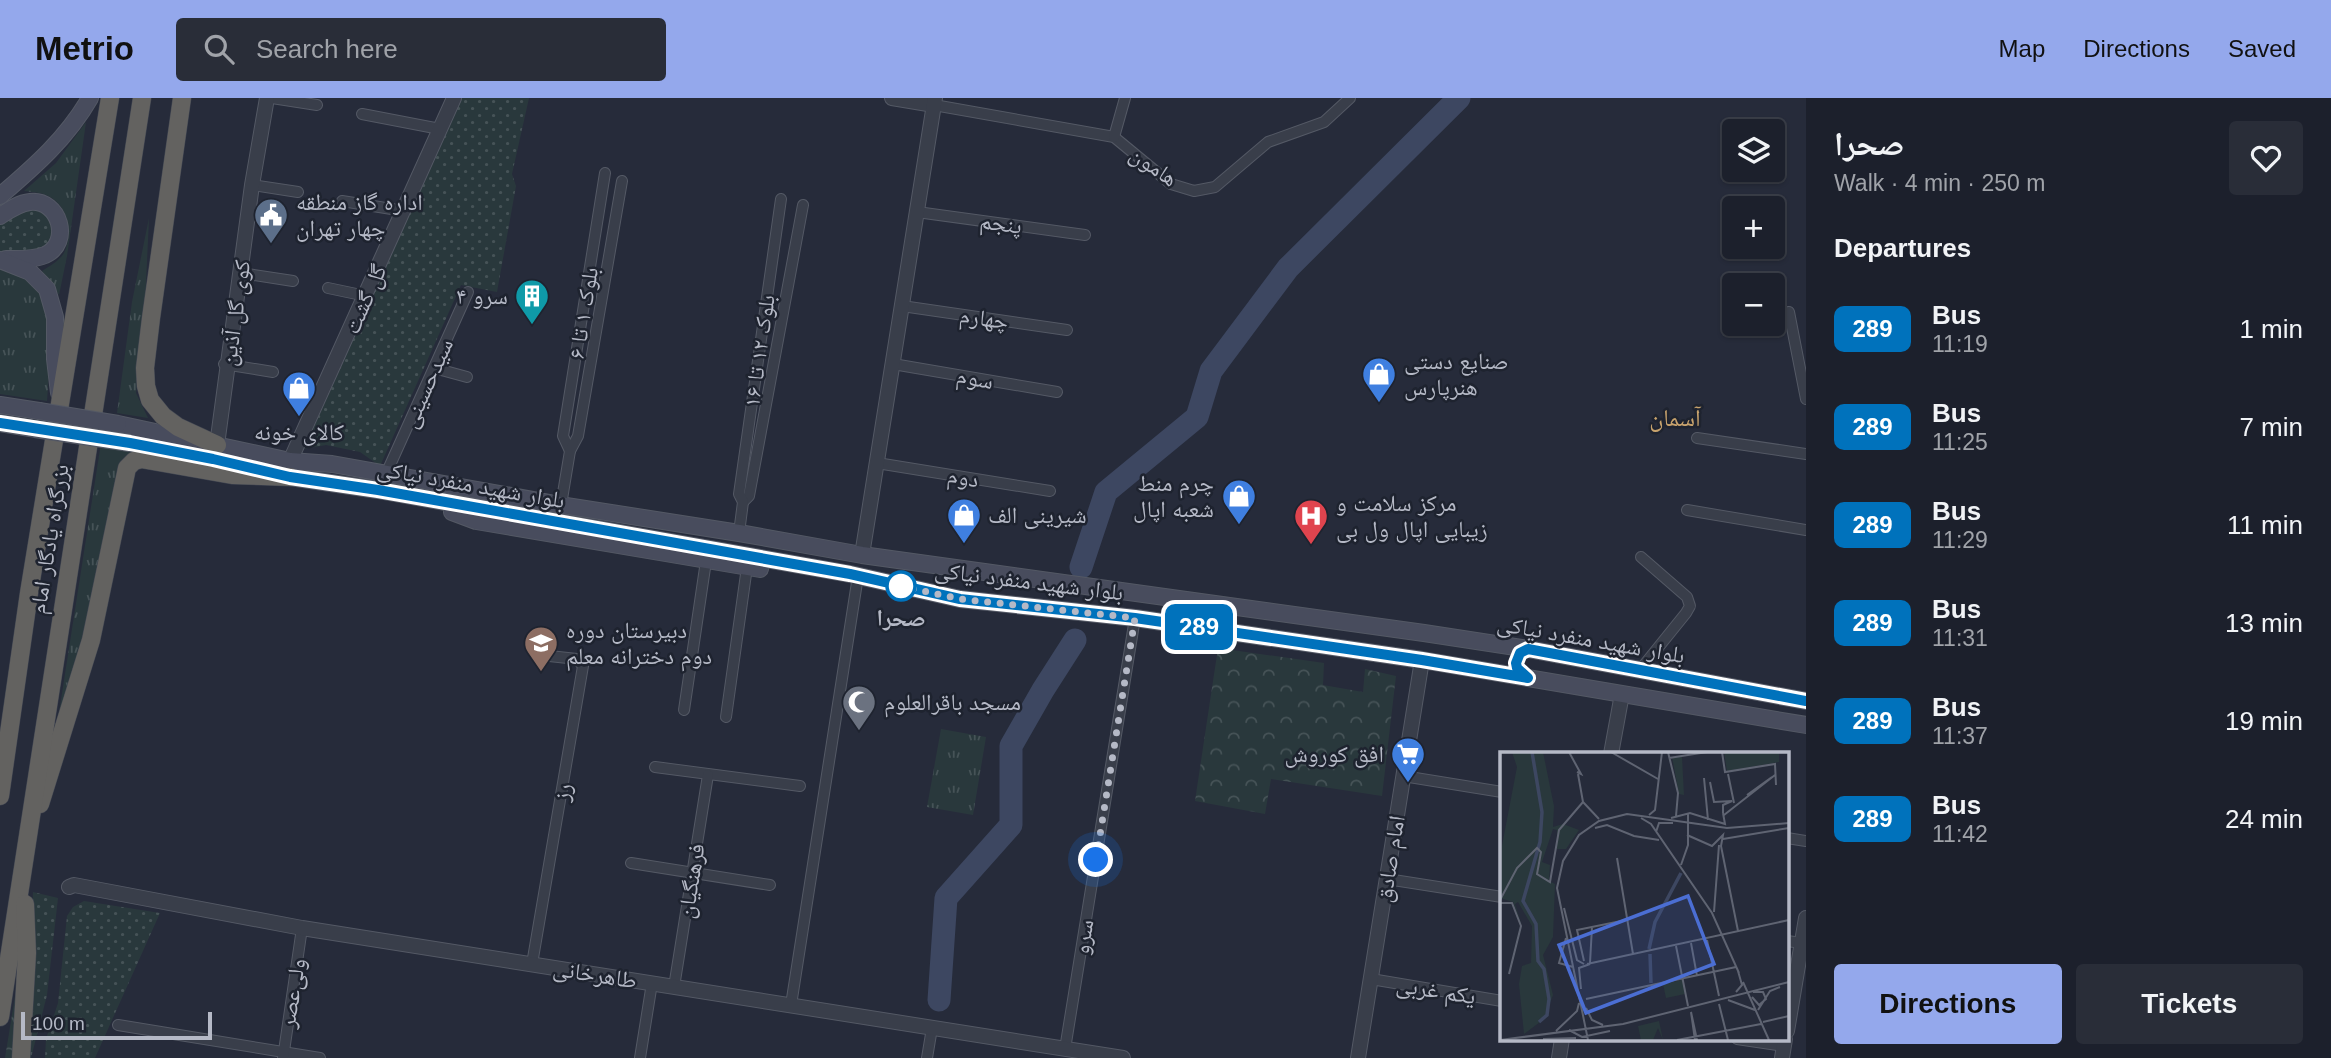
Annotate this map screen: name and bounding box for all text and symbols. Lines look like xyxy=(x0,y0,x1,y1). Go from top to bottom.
search box xyxy=(176,18,666,81)
text: Metrio xyxy=(35,30,134,67)
icon: search xyxy=(200,30,238,68)
text: Search here xyxy=(256,34,398,64)
text: Map xyxy=(1999,35,2045,62)
text: Directions xyxy=(2083,35,2190,62)
text: Saved xyxy=(2228,35,2296,62)
map controls xyxy=(1722,119,1785,336)
button: layers xyxy=(1722,119,1785,182)
button: heart xyxy=(2229,121,2303,195)
text: صحرا xyxy=(1834,125,1904,162)
street label: هامون xyxy=(1125,140,1183,192)
text: Walk · 4 min · 250 m xyxy=(1834,170,2045,196)
place label: اداره گاز منطقه چهار تهران xyxy=(296,189,423,242)
public building icon: اداره گاز منطقه چهار تهران xyxy=(252,196,290,245)
button: + xyxy=(1722,196,1785,259)
street label: پنجم xyxy=(978,207,1024,242)
text: Departures xyxy=(1834,233,1971,263)
street label: کوی گل آذین xyxy=(215,258,256,368)
street label: گل گشت xyxy=(338,260,393,338)
street label: بلوک ۱ تا ۶ xyxy=(563,265,604,361)
button: − xyxy=(1722,273,1785,336)
building icon: سرو ۴ xyxy=(513,277,551,326)
place label: سرو ۴ xyxy=(456,283,508,309)
street label: بلوک ۱۲ تا ۱۶ xyxy=(738,293,780,409)
text: Bus xyxy=(1932,300,1981,330)
street label: چهارم xyxy=(957,302,1010,337)
text: 1 min xyxy=(2239,314,2303,344)
text: 289 xyxy=(1852,315,1893,342)
text: 11:19 xyxy=(1932,331,1988,357)
street label: سیدحسینی xyxy=(396,334,459,432)
place label: صنایع دستی هنرپارس xyxy=(1404,348,1509,401)
shop icon: صنایع دستی هنرپارس xyxy=(1360,355,1398,404)
street label: سوم xyxy=(954,362,996,397)
shop icon: کالای خونه xyxy=(280,369,318,418)
text: Bus xyxy=(1932,398,1981,428)
district label: آسمان xyxy=(1649,404,1702,432)
text: 7 min xyxy=(2239,412,2303,442)
text: 289 xyxy=(1852,413,1893,440)
place label: کالای خونه xyxy=(254,419,344,446)
text: 11:25 xyxy=(1932,429,1988,455)
street label: بلوار شهید منفرد نیاکی xyxy=(375,455,567,514)
street label: بزرگراه یادگار امام xyxy=(24,462,77,616)
street label: دوم xyxy=(945,462,981,495)
place label: چرم منط شعبه اپال xyxy=(1133,470,1214,523)
shop icon: چرم منط شعبه اپال xyxy=(1220,477,1258,526)
place label: مرکز سلامت و زیبایی اپال ول بی xyxy=(1336,490,1488,543)
shop icon: شیرینی الف xyxy=(945,496,983,545)
text: Bus xyxy=(1932,496,1981,526)
hospital icon: مرکز سلامت و زیبایی اپال ول بی xyxy=(1292,497,1330,546)
place label: شیرینی الف xyxy=(988,502,1087,529)
text: 11 min xyxy=(2227,510,2303,540)
text: 289 xyxy=(1852,511,1893,538)
text: 11:29 xyxy=(1932,527,1988,553)
street label: بلوار شهید منفرد نیاکی xyxy=(933,557,1125,606)
marker: صحرا xyxy=(886,571,916,601)
text: Bus xyxy=(1932,594,1981,624)
line badge: 289 xyxy=(1159,604,1239,650)
place label: صحرا xyxy=(876,605,926,631)
text: 13 min xyxy=(2225,608,2303,638)
text: 289 xyxy=(1852,609,1893,636)
street label: بلوار شهید منفرد نیاکی xyxy=(1495,610,1687,669)
text: 289 xyxy=(1179,613,1219,640)
place label: دبیرستان دوره دوم دخترانه معلم xyxy=(566,617,712,672)
school or university icon: دبیرستان دوره دوم دخترانه معلم xyxy=(522,624,560,673)
text: 11:31 xyxy=(1932,625,1988,651)
mosque icon: مسجد باقرالعلوم xyxy=(840,683,878,732)
place label: مسجد باقرالعلوم xyxy=(884,689,1021,718)
text: Bus xyxy=(1932,692,1981,722)
text: 19 min xyxy=(2225,706,2303,736)
text: 289 xyxy=(1852,707,1893,734)
text: 11:37 xyxy=(1932,723,1988,749)
supermarket icon: افق کوروش xyxy=(1389,735,1427,784)
place label: افق کوروش xyxy=(1284,741,1384,768)
inset map xyxy=(1500,752,1788,1040)
street label: رز xyxy=(547,781,576,804)
text: Bus xyxy=(1932,790,1981,820)
text: 24 min xyxy=(2225,804,2303,834)
text: 289 xyxy=(1852,805,1893,832)
street label: امام صادق xyxy=(1370,814,1413,905)
text: 11:42 xyxy=(1932,821,1988,847)
street label: فرهنگیان xyxy=(672,842,711,920)
your location xyxy=(1078,842,1113,877)
street label: سرو xyxy=(1067,918,1099,956)
street label: طاهرخانی xyxy=(551,955,639,994)
street label: ولی‌عصر xyxy=(274,956,311,1031)
button: Directions xyxy=(1834,964,2062,1044)
button: Tickets xyxy=(2076,964,2303,1044)
street label: یکم غربی xyxy=(1394,971,1478,1012)
scale bar xyxy=(21,1009,212,1041)
text: 100 m xyxy=(32,1013,85,1034)

